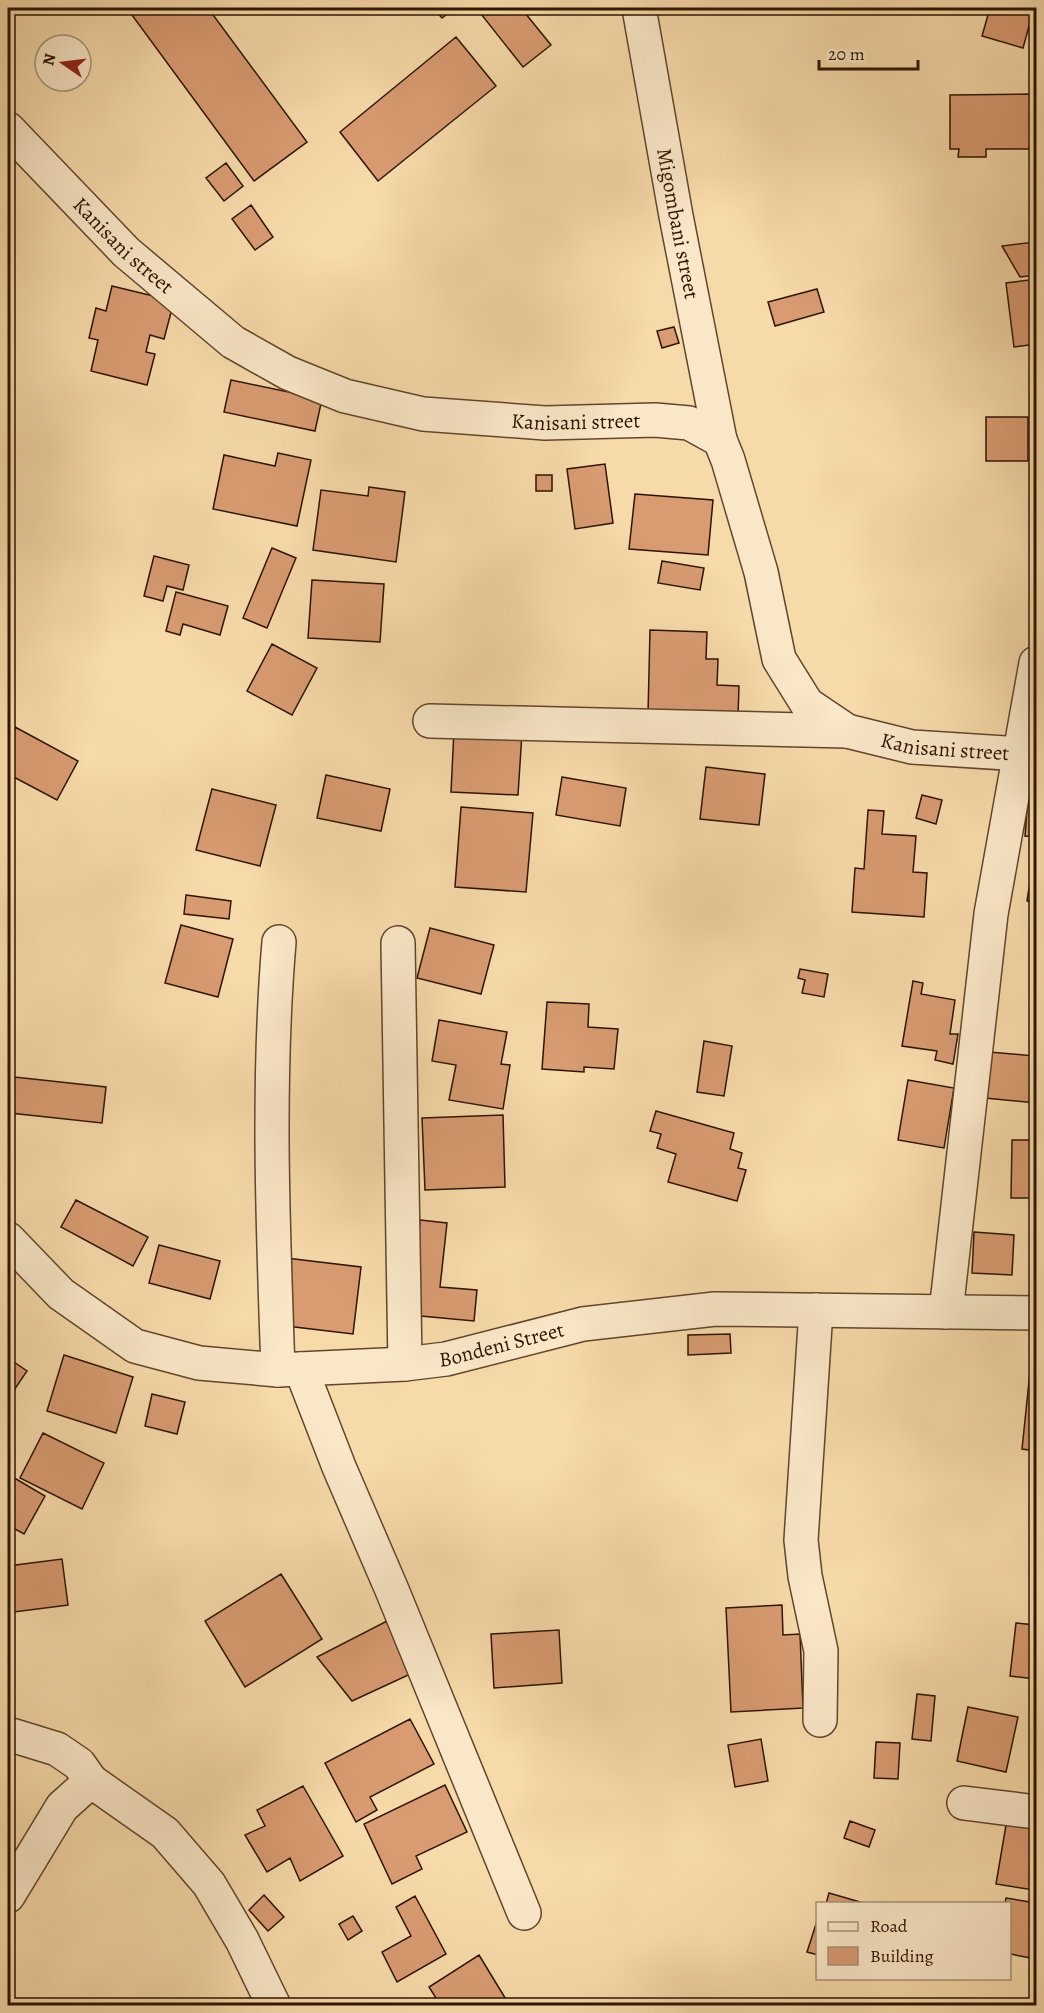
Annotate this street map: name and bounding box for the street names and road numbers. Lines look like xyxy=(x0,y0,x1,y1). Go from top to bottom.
street label: Migombani street xyxy=(650,146,706,301)
street label: Kanisani street xyxy=(67,191,180,300)
street label: Kanisani street xyxy=(510,406,641,437)
street label: Kanisani street xyxy=(878,726,1010,767)
street label: Bondeni Street xyxy=(437,1315,567,1374)

